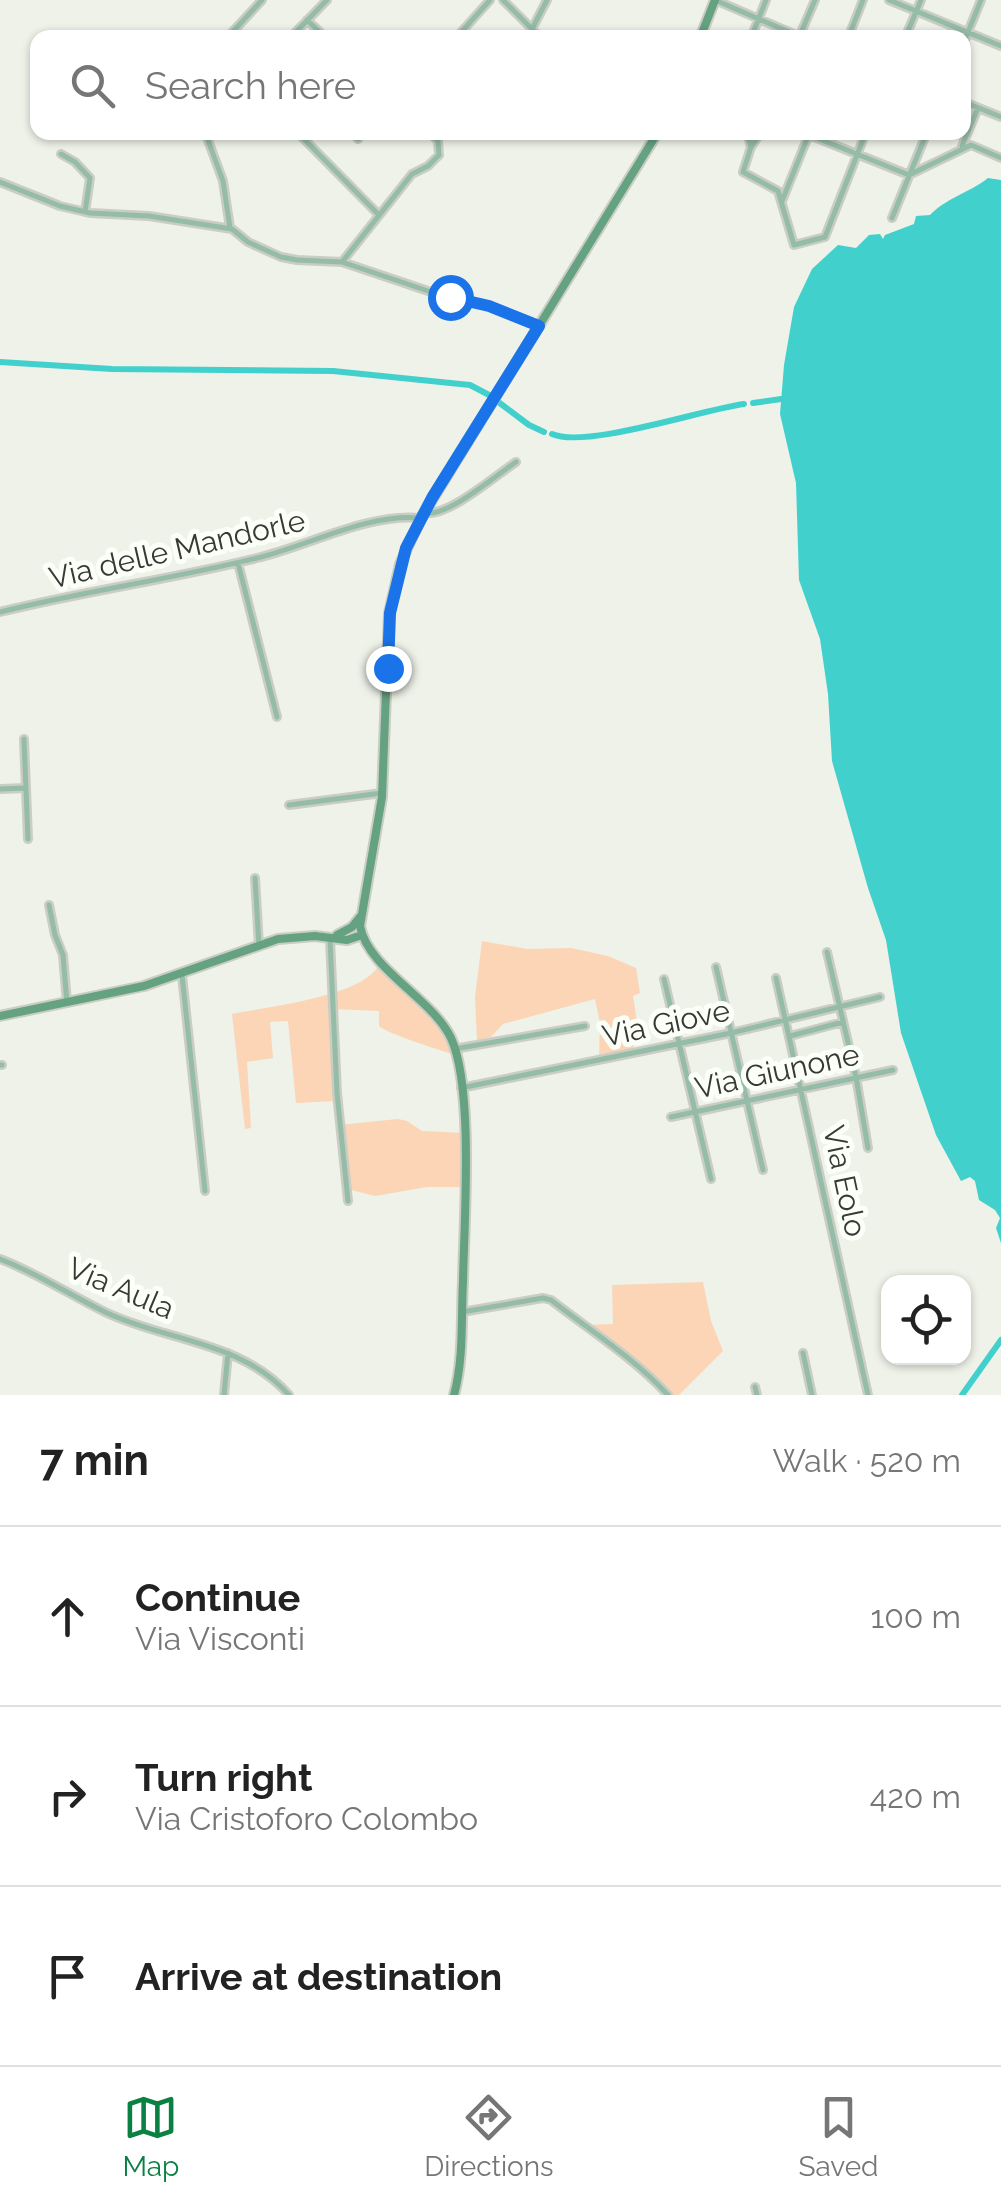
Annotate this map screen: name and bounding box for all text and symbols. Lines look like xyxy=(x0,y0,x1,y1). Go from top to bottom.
search box xyxy=(30,30,971,140)
icon: search xyxy=(65,58,120,113)
text: Search here xyxy=(145,63,356,108)
route start xyxy=(428,275,474,321)
street label: Via delle Mandorle xyxy=(46,503,308,595)
route end xyxy=(366,646,412,692)
street label: Via Giove xyxy=(599,992,733,1054)
street label: Via Giunone xyxy=(692,1037,862,1105)
street label: Via Eolo xyxy=(816,1122,874,1240)
street label: Via Aula xyxy=(62,1250,180,1326)
map controls xyxy=(881,1275,971,1365)
button: locate xyxy=(881,1275,971,1365)
text: 7 min xyxy=(40,1436,149,1485)
text: Walk · 520 m xyxy=(772,1442,961,1479)
text: Continue xyxy=(135,1575,300,1620)
icon: ahead xyxy=(40,1589,95,1644)
text: 100 m xyxy=(871,1598,961,1635)
text: Via Visconti xyxy=(135,1620,305,1657)
text: Turn right xyxy=(135,1755,312,1800)
icon: right xyxy=(40,1769,95,1824)
text: 420 m xyxy=(870,1778,961,1815)
text: Via Cristoforo Colombo xyxy=(135,1800,478,1837)
icon: arrive xyxy=(40,1949,95,2004)
text: Arrive at destination xyxy=(135,1954,502,1999)
tab: Map xyxy=(122,2090,179,2183)
tab: Directions xyxy=(424,2090,554,2183)
tab: Saved xyxy=(798,2090,879,2183)

